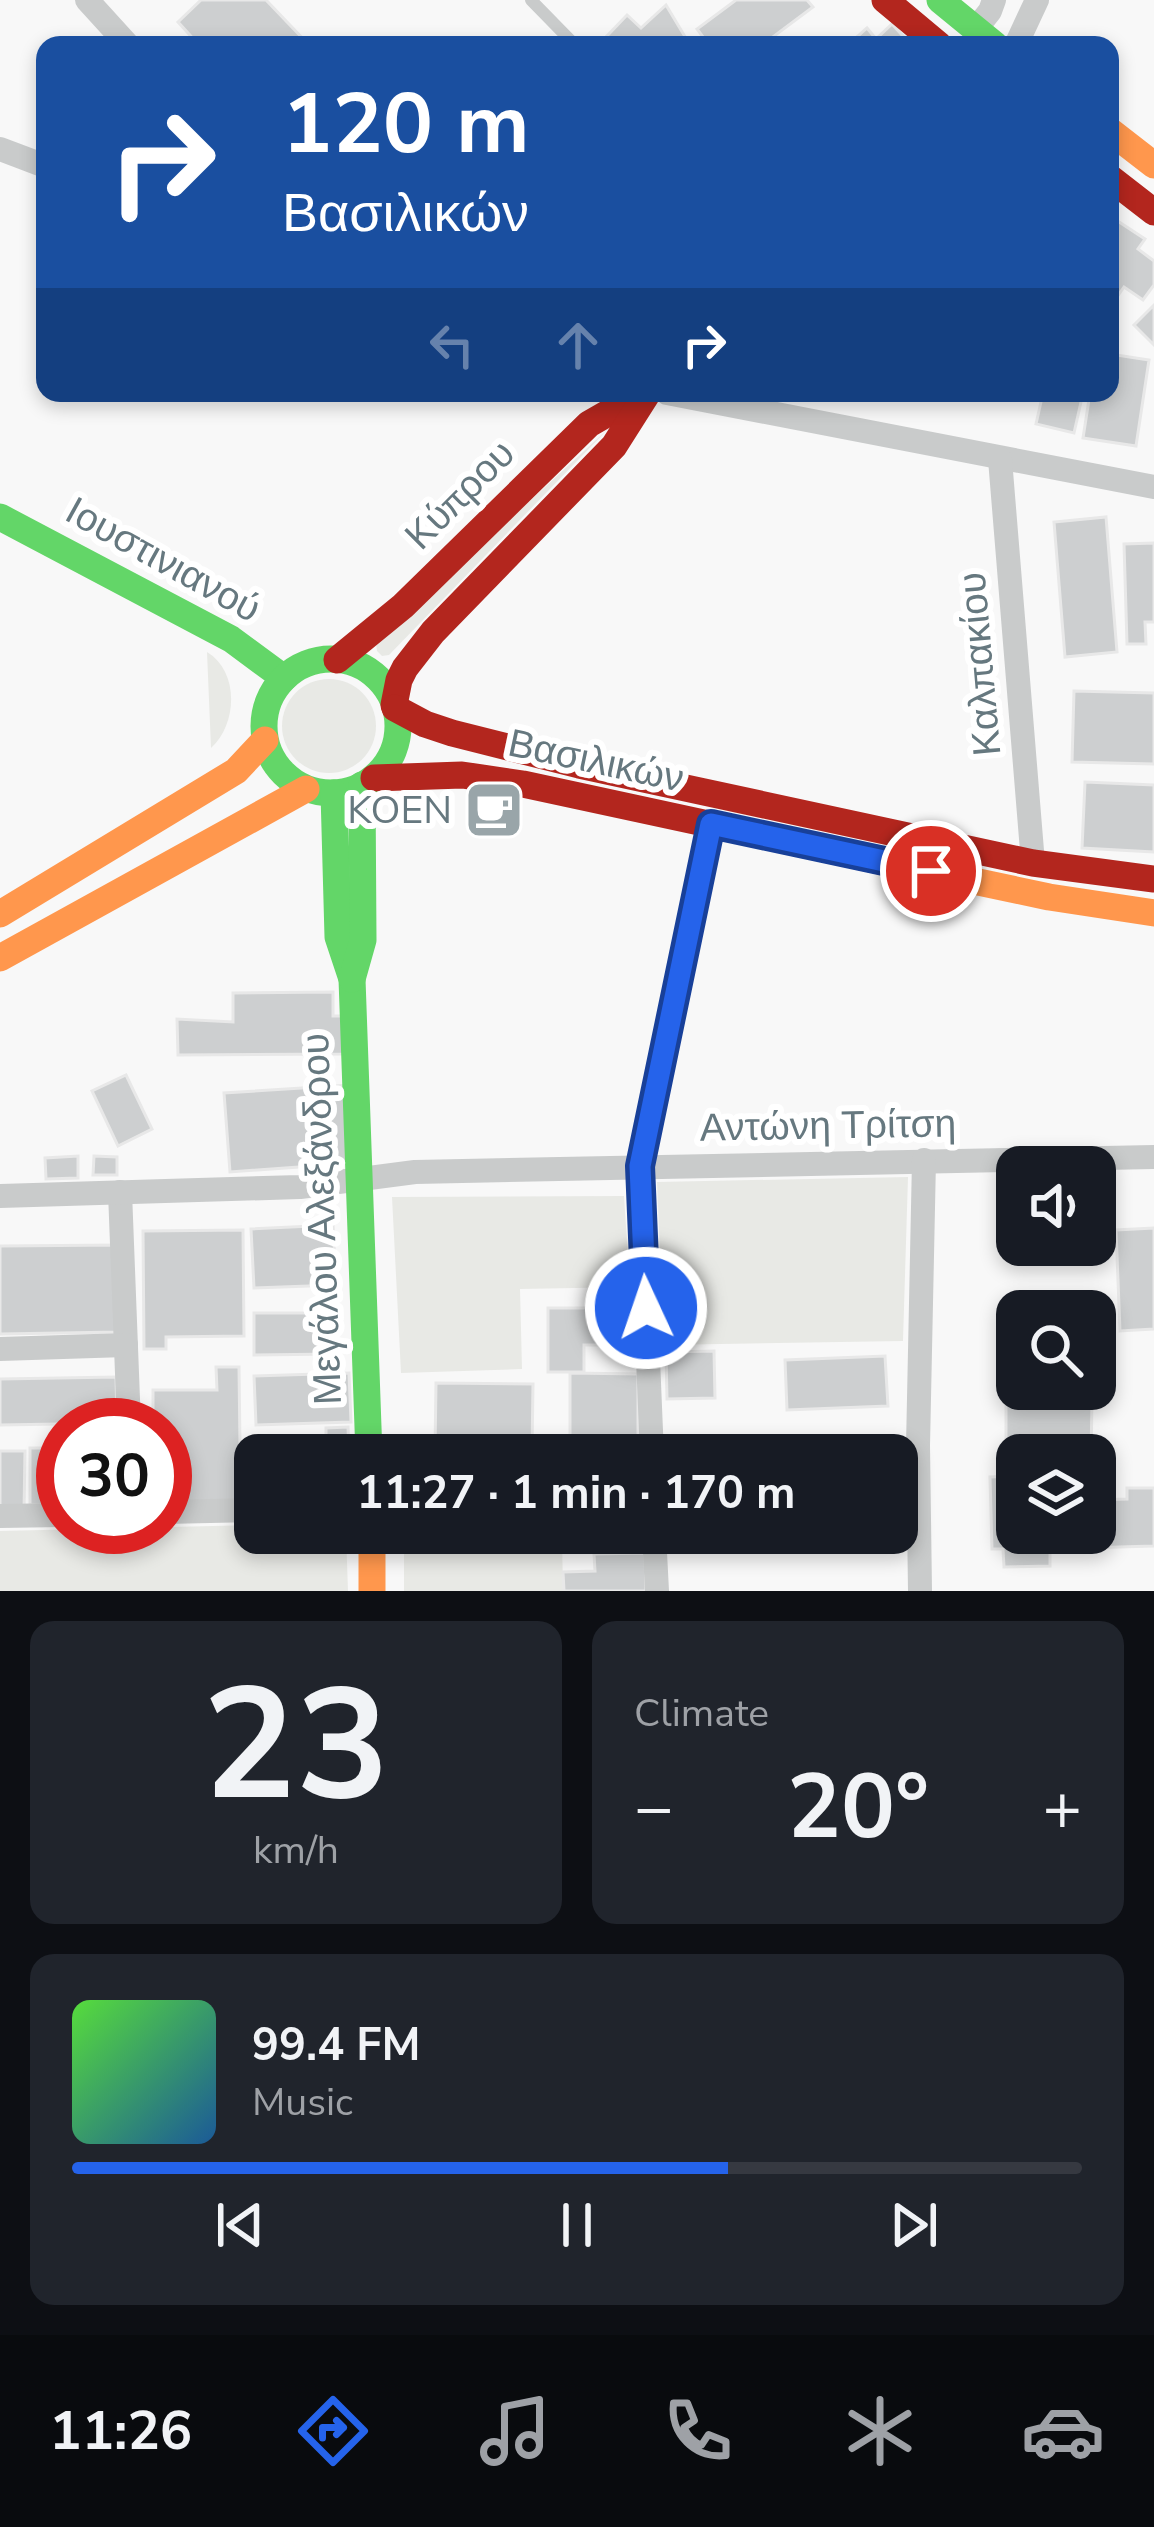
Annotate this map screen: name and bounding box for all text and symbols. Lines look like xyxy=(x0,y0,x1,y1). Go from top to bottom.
text: 120 m xyxy=(282,67,530,182)
icon: right xyxy=(84,84,240,240)
text: Βασιλικών xyxy=(282,176,529,250)
icon: left xyxy=(419,312,485,378)
icon: ahead xyxy=(545,312,611,378)
icon: right xyxy=(671,312,737,378)
street label: Κύπρου xyxy=(393,428,527,562)
street label: Ιουστινιανού xyxy=(56,485,270,635)
street label: Καλπακίου xyxy=(946,570,1014,758)
street label: Βασιλικών xyxy=(503,717,689,805)
cafe icon: KOEN xyxy=(463,779,525,841)
place label: KOEN xyxy=(347,784,452,837)
pin xyxy=(880,820,982,922)
icon: arrive xyxy=(898,838,964,904)
street label: Μεγάλου Αλεξάνδρου xyxy=(289,1032,355,1406)
street label: Αντώνη Τρίτση xyxy=(699,1097,957,1155)
map controls xyxy=(996,1146,1116,1554)
button: sound xyxy=(996,1146,1116,1266)
position arrow xyxy=(583,1245,709,1371)
button: search xyxy=(996,1290,1116,1410)
speed limit sign: 30 xyxy=(36,1398,192,1554)
button: layers xyxy=(996,1434,1116,1554)
text: 11:27 · 1 min · 170 m xyxy=(356,1463,796,1524)
text: 23 xyxy=(202,1639,390,1852)
text: Climate xyxy=(634,1687,769,1740)
text: 20° xyxy=(787,1746,929,1869)
text: − xyxy=(634,1763,674,1853)
text: + xyxy=(1042,1763,1082,1853)
text: km/h xyxy=(253,1824,339,1877)
text: 99.4 FM xyxy=(252,2015,421,2076)
text: Music xyxy=(252,2076,353,2129)
icon: previous xyxy=(207,2192,273,2258)
icon: pause xyxy=(544,2192,610,2258)
icon: next xyxy=(881,2192,947,2258)
icon: directions xyxy=(291,2389,375,2473)
icon: music xyxy=(473,2389,557,2473)
icon: phone xyxy=(656,2389,740,2473)
icon: climate xyxy=(838,2389,922,2473)
icon: car xyxy=(1021,2389,1105,2473)
text: 11:26 xyxy=(49,2394,192,2468)

